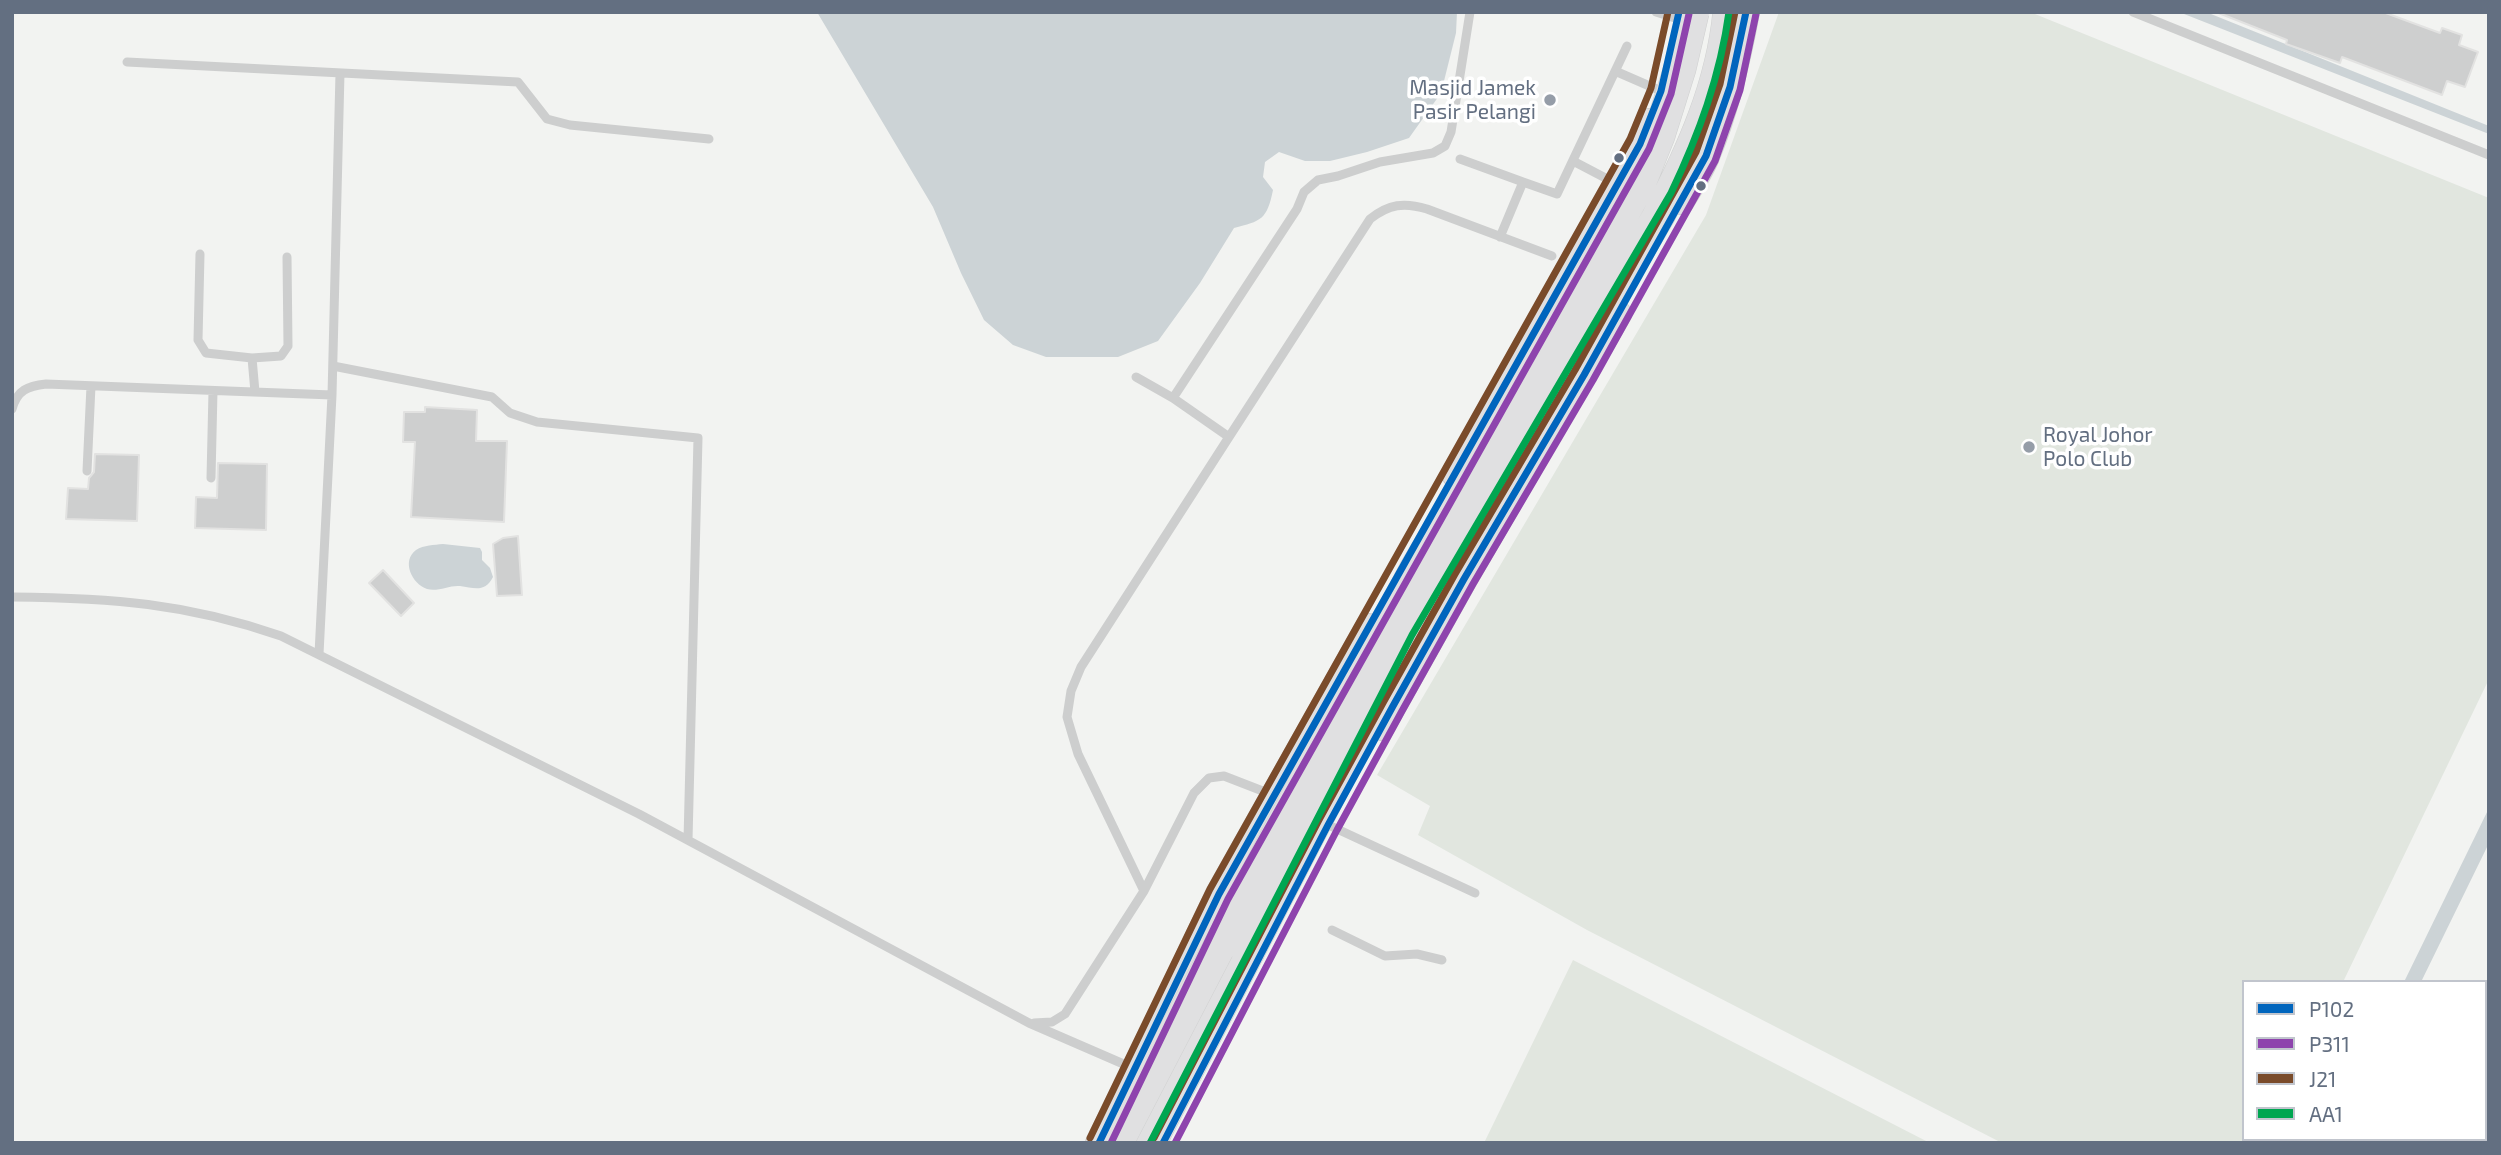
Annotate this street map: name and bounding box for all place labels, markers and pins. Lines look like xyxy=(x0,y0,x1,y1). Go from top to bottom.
place label: Masjid Jamek Pasir Pelangi xyxy=(1409,75,1536,125)
marker: Masjid Jamek Pasir Pelangi xyxy=(1542,92,1558,108)
unlabelled marker xyxy=(1612,151,1626,165)
unlabelled marker xyxy=(1694,179,1708,193)
place label: Royal Johor Polo Club xyxy=(2043,422,2153,472)
marker: Royal Johor Polo Club xyxy=(2021,439,2037,455)

